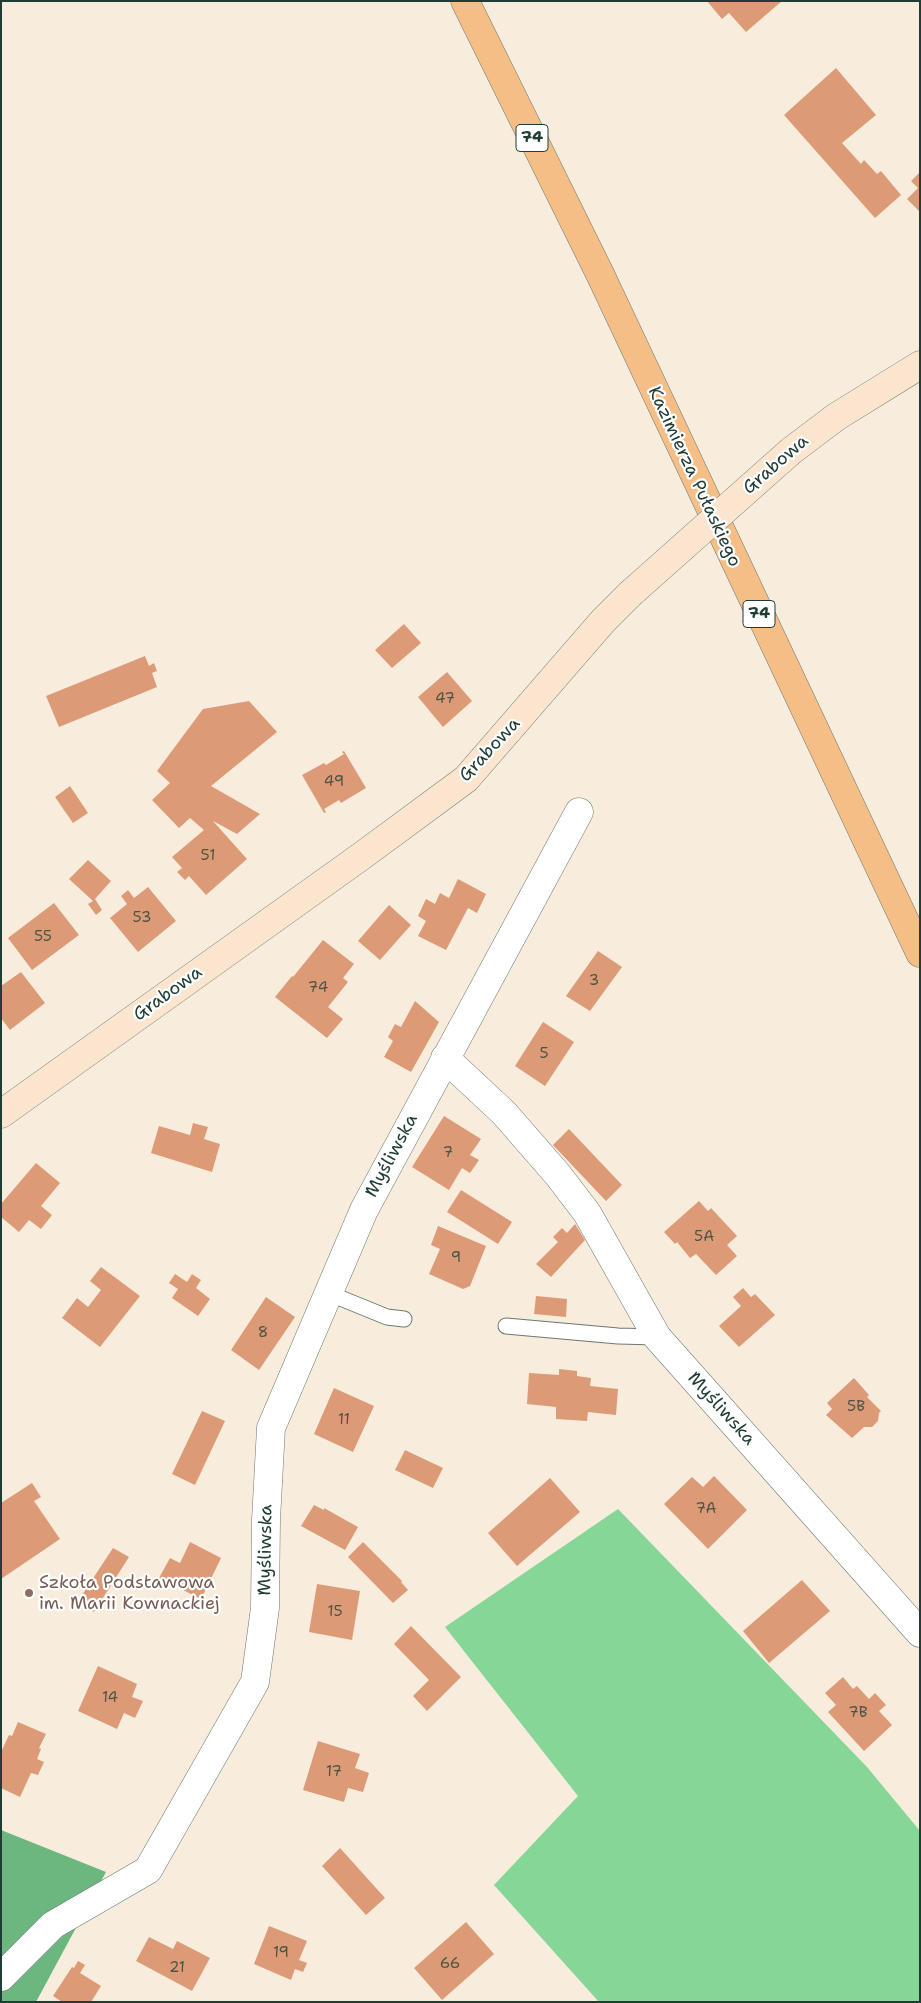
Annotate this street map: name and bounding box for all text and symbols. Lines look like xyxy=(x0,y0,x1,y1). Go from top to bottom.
road number: 74 xyxy=(516,125,548,152)
street label: Kazimierza Pułaskiego xyxy=(643,384,745,570)
street label: Grabowa xyxy=(739,431,813,499)
road number: 74 xyxy=(743,600,775,628)
house number: 47 xyxy=(435,690,455,708)
street label: Grabowa xyxy=(455,713,525,787)
house number: 49 xyxy=(324,773,344,791)
house number: 51 xyxy=(201,847,215,865)
house number: 53 xyxy=(133,909,151,927)
house number: 55 xyxy=(34,928,52,946)
street label: Grabowa xyxy=(129,962,207,1026)
house number: 3 xyxy=(589,972,599,990)
house number: 74 xyxy=(308,979,328,997)
house number: 5 xyxy=(539,1045,549,1063)
street label: Myśliwska xyxy=(361,1111,423,1201)
house number: 7 xyxy=(443,1144,453,1162)
house number: 5A xyxy=(694,1228,714,1246)
house number: 9 xyxy=(451,1249,461,1267)
house number: 8 xyxy=(258,1324,268,1342)
street label: Myśliwska xyxy=(682,1368,760,1450)
house number: 5B xyxy=(847,1398,865,1416)
house number: 11 xyxy=(338,1411,350,1429)
house number: 7A xyxy=(696,1500,716,1518)
street label: Myśliwska xyxy=(254,1504,278,1596)
place label: Szkoła Podstawowa im. Marii Kownackiej xyxy=(39,1572,220,1615)
marker: Szkoła Podstawowa im. Marii Kownackiej xyxy=(23,1587,35,1599)
house number: 15 xyxy=(327,1603,343,1621)
house number: 14 xyxy=(102,1689,118,1707)
house number: 7B xyxy=(848,1704,868,1722)
house number: 17 xyxy=(326,1763,342,1781)
house number: 19 xyxy=(273,1944,289,1962)
house number: 66 xyxy=(440,1955,460,1973)
house number: 21 xyxy=(169,1959,185,1977)

